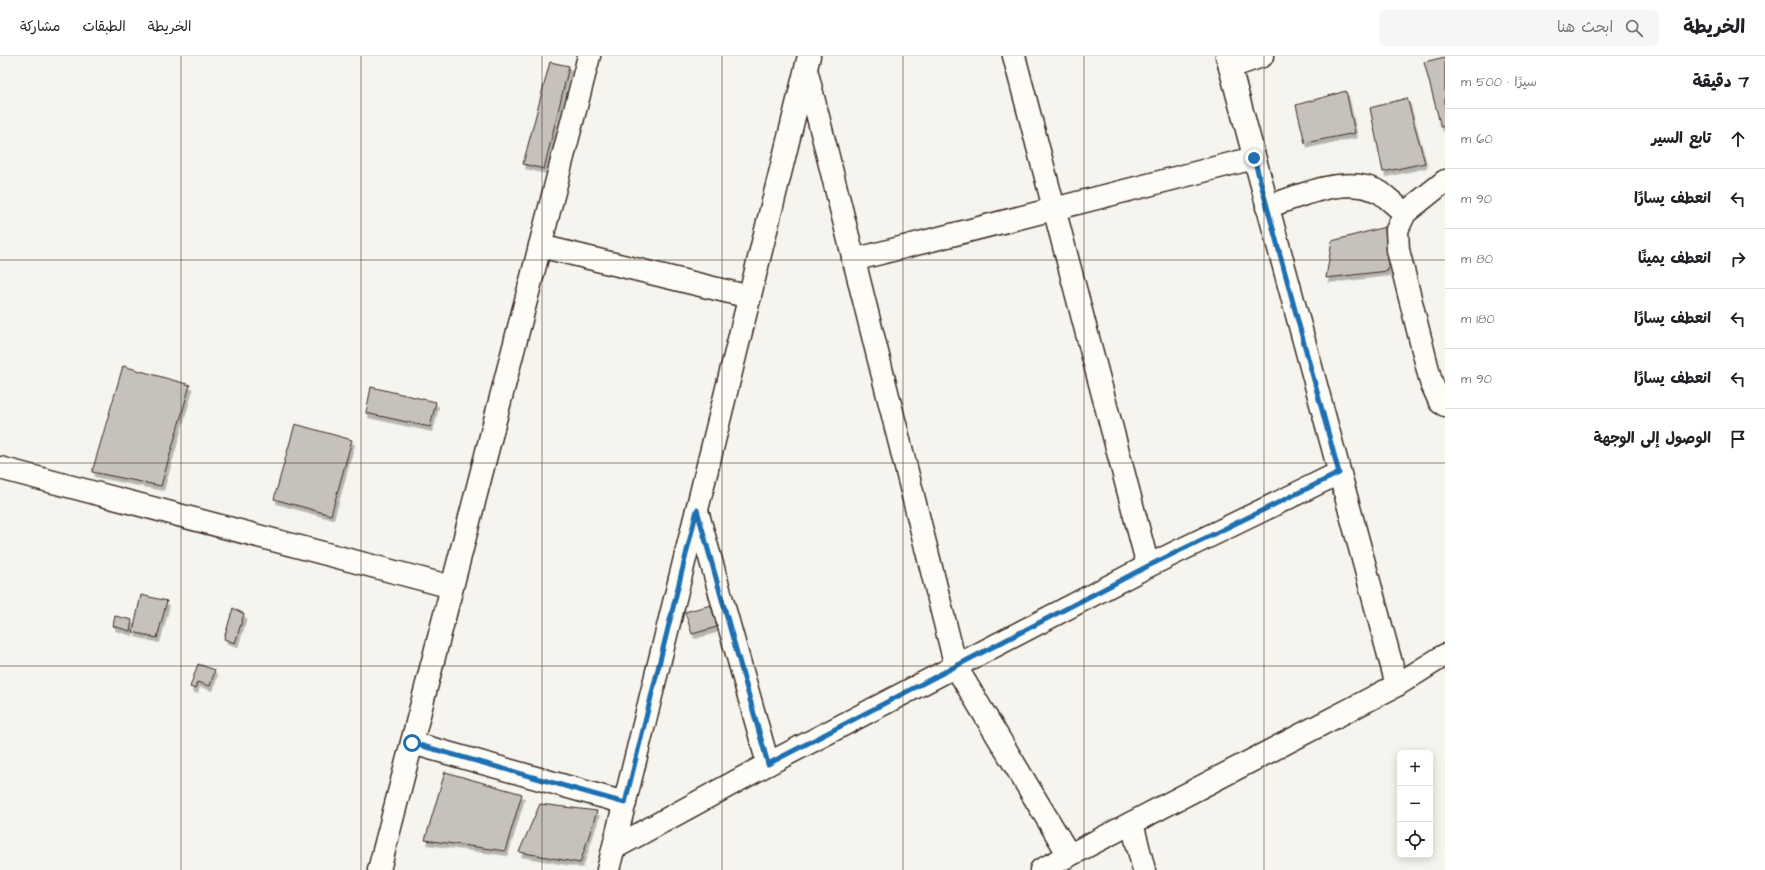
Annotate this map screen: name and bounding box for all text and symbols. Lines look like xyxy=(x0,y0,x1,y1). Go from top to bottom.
search box xyxy=(1379,10,1659,46)
text: الخريطة xyxy=(1683,14,1745,41)
text: مشاركة xyxy=(20,17,60,37)
text: الطبقات xyxy=(82,17,126,37)
text: الخريطة xyxy=(148,17,191,37)
text: ابحث هنا xyxy=(1557,17,1613,38)
icon: search xyxy=(1623,17,1645,39)
text: 7 دقيقة xyxy=(1693,70,1749,94)
text: سيرًا · 500 m xyxy=(1461,73,1537,91)
text: تابع السير xyxy=(1652,128,1711,149)
icon: ahead xyxy=(1727,128,1749,150)
text: 60 m xyxy=(1461,130,1493,148)
route end xyxy=(1245,149,1263,167)
text: انعطف يسارًا xyxy=(1634,188,1711,209)
icon: left xyxy=(1727,188,1749,210)
text: 90 m xyxy=(1461,190,1492,208)
text: انعطف يمينًا xyxy=(1638,248,1711,269)
icon: right xyxy=(1727,248,1749,270)
text: 80 m xyxy=(1461,250,1493,268)
text: انعطف يسارًا xyxy=(1634,308,1711,329)
icon: left xyxy=(1727,308,1749,330)
text: 180 m xyxy=(1461,310,1495,328)
text: انعطف يسارًا xyxy=(1634,368,1711,389)
icon: left xyxy=(1727,368,1749,390)
text: 90 m xyxy=(1461,370,1492,388)
text: الوصول إلى الوجهة xyxy=(1594,428,1711,449)
icon: arrive xyxy=(1727,428,1749,450)
route start xyxy=(403,734,421,752)
map controls xyxy=(1397,750,1433,858)
button: + xyxy=(1397,750,1433,786)
button: − xyxy=(1397,786,1433,822)
button: locate xyxy=(1397,822,1433,858)

